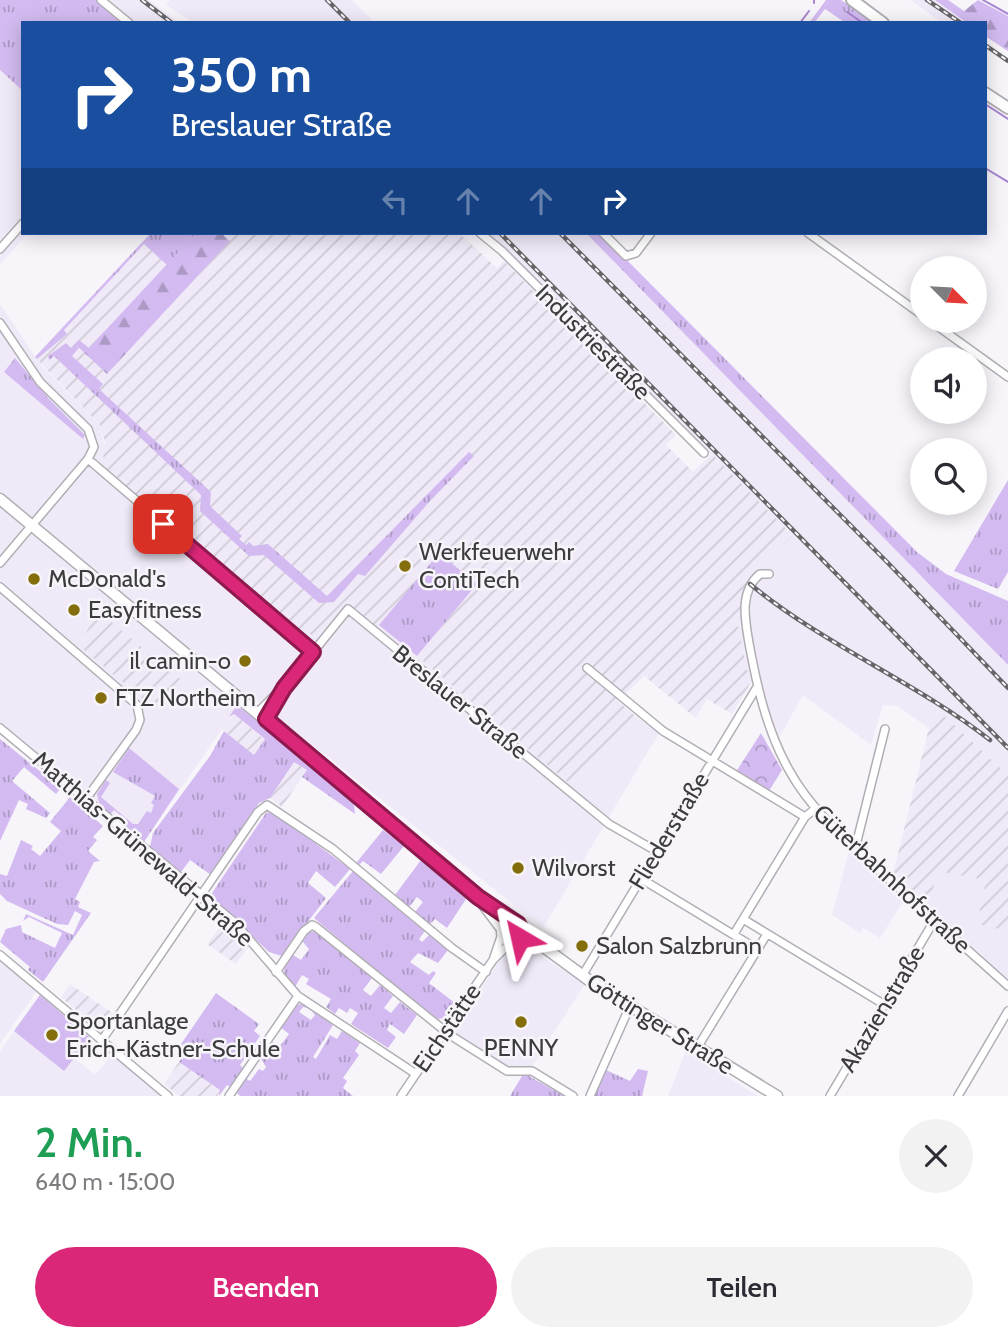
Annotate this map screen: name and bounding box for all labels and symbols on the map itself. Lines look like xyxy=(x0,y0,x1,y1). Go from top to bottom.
north arrow xyxy=(910,256,987,332)
street label: Industriestraße xyxy=(530,278,657,405)
pin xyxy=(133,494,193,554)
place label: Werkfeuerwehr ContiTech xyxy=(419,537,574,594)
marker: Werkfeuerwehr ContiTech xyxy=(397,558,413,574)
place label: McDonald's xyxy=(48,564,166,593)
marker: McDonald's xyxy=(26,571,42,587)
place label: Easyfitness xyxy=(88,595,202,624)
marker: Easyfitness xyxy=(66,602,82,618)
street label: Breslauer Straße xyxy=(387,638,534,765)
place label: il camin-o xyxy=(130,646,231,675)
marker: il camin-o xyxy=(237,653,253,669)
place label: FTZ Northeim xyxy=(115,683,256,712)
marker: FTZ Northeim xyxy=(93,690,109,706)
street label: Matthias-Grünewald-Straße xyxy=(27,745,259,952)
street label: Fliederstraße xyxy=(622,767,715,895)
street label: Güterbahnhofstraße xyxy=(808,798,977,959)
place label: Wilvorst xyxy=(532,853,616,882)
marker: Wilvorst xyxy=(510,860,526,876)
position arrow xyxy=(483,901,557,975)
place label: Salon Salzbrunn xyxy=(596,931,762,960)
marker: Salon Salzbrunn xyxy=(574,938,590,954)
street label: Akazienstraße xyxy=(833,940,931,1077)
street label: Göttinger Straße xyxy=(581,967,739,1080)
street label: Eichstätte xyxy=(406,978,487,1077)
place label: Sportanlage Erich-Kästner-Schule xyxy=(66,1006,280,1063)
marker: PENNY xyxy=(513,1014,529,1030)
marker: Sportanlage Erich-Kästner-Schule xyxy=(44,1027,60,1043)
place label: PENNY xyxy=(484,1033,559,1062)

